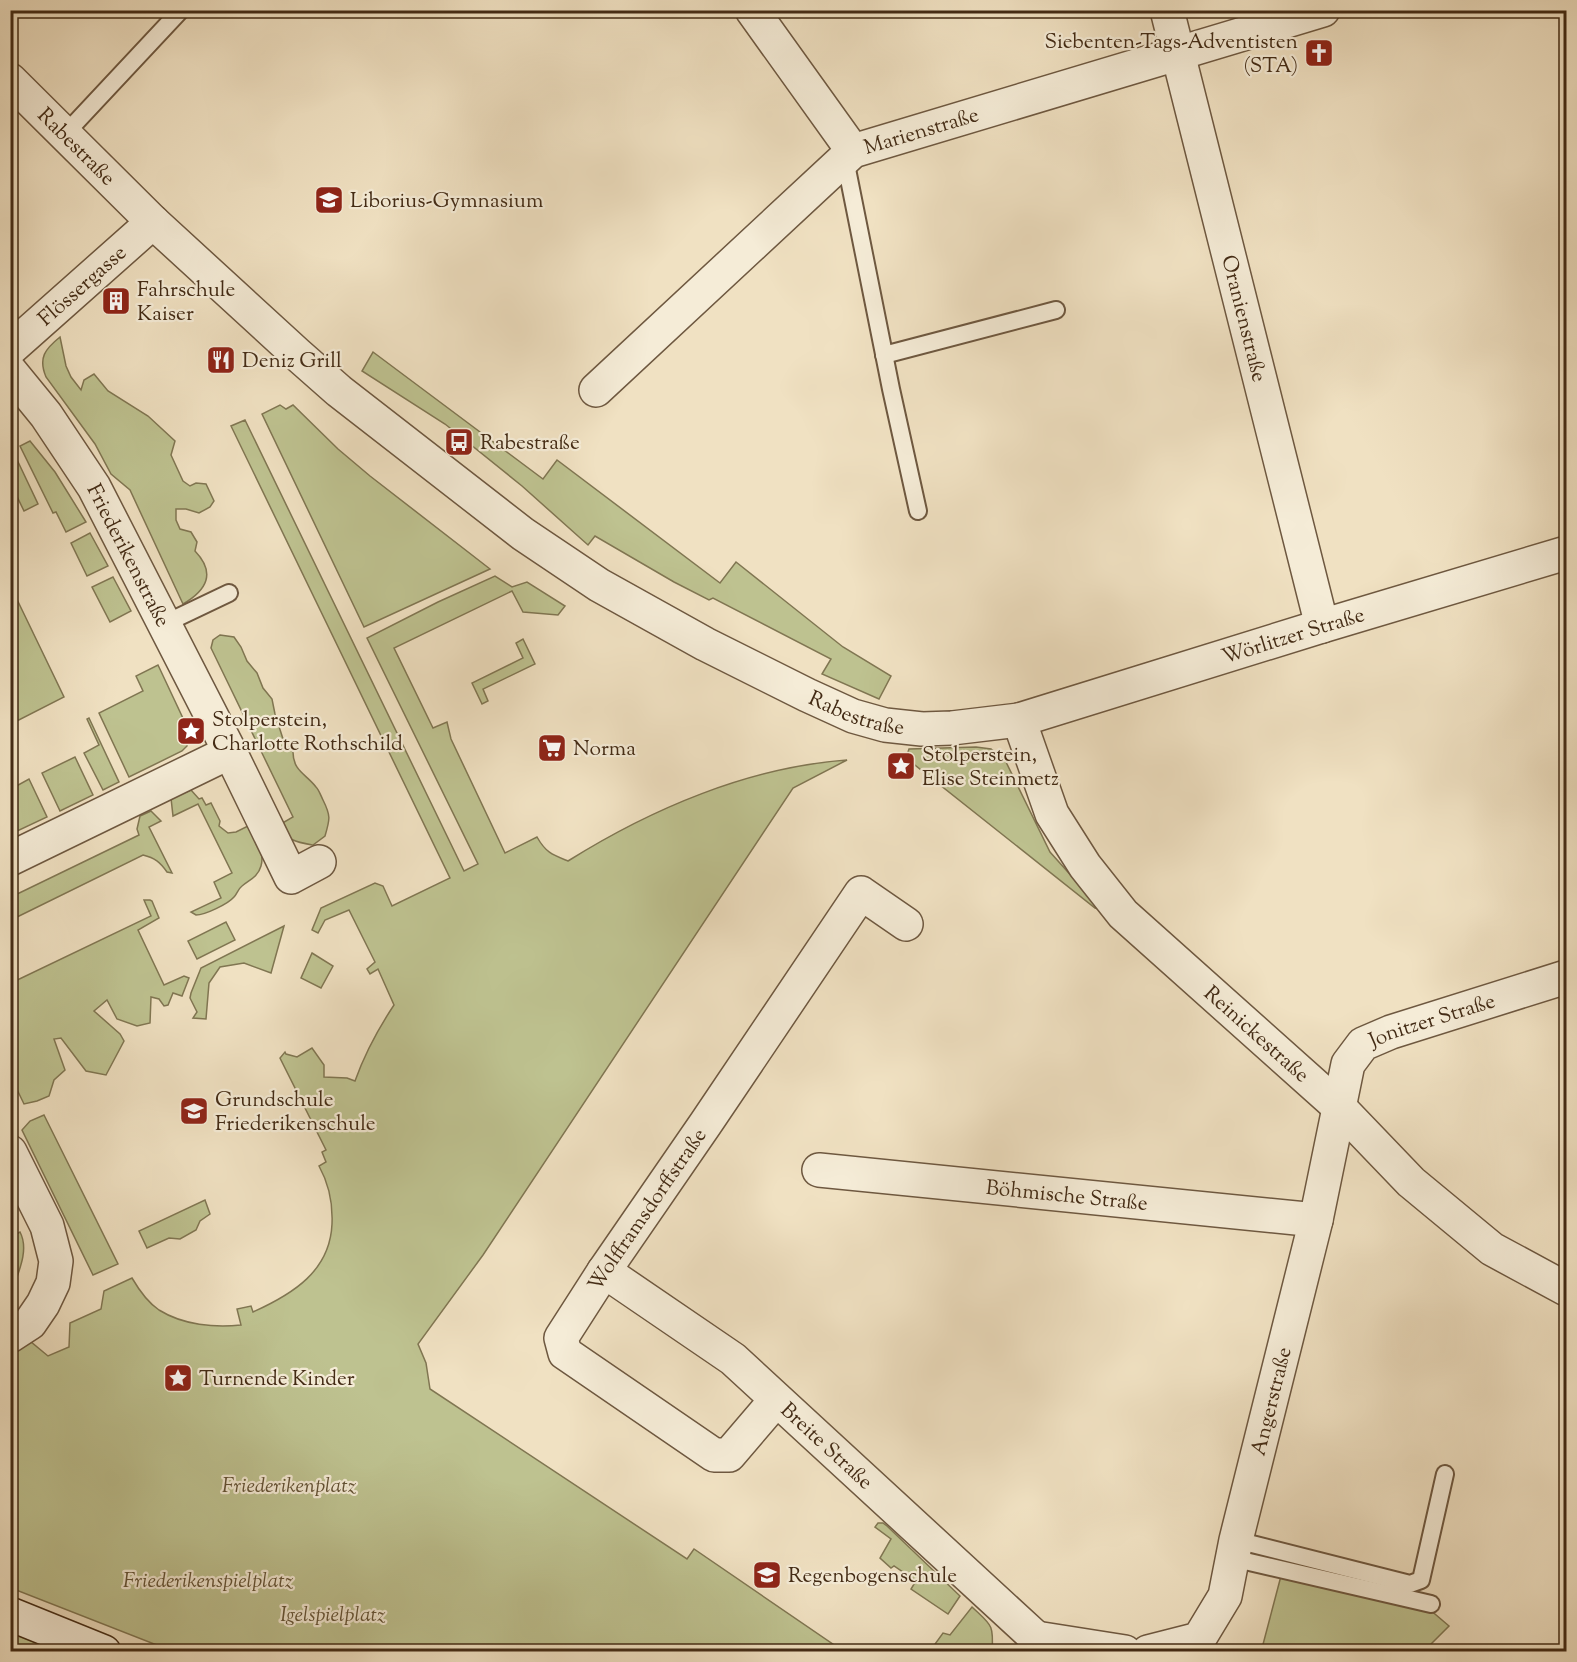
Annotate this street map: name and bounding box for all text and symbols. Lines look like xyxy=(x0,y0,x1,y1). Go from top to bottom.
place label: Siebenten-Tags-Adventisten (STA) xyxy=(1044,28,1298,82)
church icon: Siebenten-Tags-Adventisten (STA) xyxy=(1303,37,1335,69)
street label: Marienstraße xyxy=(861,101,983,164)
street label: Rabestraße xyxy=(29,102,121,193)
school or university icon: Liborius-Gymnasium xyxy=(313,184,345,216)
place label: Liborius-Gymnasium xyxy=(350,187,543,217)
street label: Flössergasse xyxy=(32,239,134,334)
street label: Oranienstraße xyxy=(1212,252,1273,386)
place label: Fahrschule Kaiser xyxy=(137,276,235,330)
building icon: Fahrschule Kaiser xyxy=(100,285,132,317)
restaurant icon: Deniz Grill xyxy=(205,344,237,376)
place label: Deniz Grill xyxy=(242,347,342,377)
bus stop icon: Rabestraße xyxy=(443,426,475,458)
place label: Rabestraße xyxy=(480,429,580,459)
street label: Friederikenstraße xyxy=(78,479,176,633)
street label: Wörlitzer Straße xyxy=(1218,601,1368,673)
street label: Rabestraße xyxy=(803,685,906,744)
place label: Stolperstein, Charlotte Rothschild xyxy=(212,706,403,760)
place icon: Stolperstein, Charlotte Rothschild xyxy=(175,715,207,747)
supermarket icon: Norma xyxy=(536,732,568,764)
place label: Norma xyxy=(573,735,636,765)
place label: Stolperstein, Elise Steinmetz xyxy=(922,741,1059,795)
place icon: Stolperstein, Elise Steinmetz xyxy=(885,750,917,782)
street label: Reinickestraße xyxy=(1196,980,1315,1091)
street label: Jonitzer Straße xyxy=(1364,987,1499,1057)
place label: Grundschule Friederikenschule xyxy=(215,1086,376,1140)
school or university icon: Grundschule Friederikenschule xyxy=(178,1095,210,1127)
street label: Wolfframsdorffstraße xyxy=(582,1123,715,1298)
street label: Böhmische Straße xyxy=(984,1174,1149,1220)
street label: Angerstraße xyxy=(1245,1344,1301,1459)
place icon: Turnende Kinder xyxy=(162,1362,194,1394)
place label: Turnende Kinder xyxy=(199,1365,355,1395)
street label: Breite Straße xyxy=(773,1397,879,1498)
park label: Friederikenplatz xyxy=(222,1472,357,1502)
school or university icon: Regenbogenschule xyxy=(751,1559,783,1591)
place label: Regenbogenschule xyxy=(788,1562,957,1592)
park label: Friederikenspielplatz xyxy=(123,1567,294,1597)
park label: Igelspielplatz xyxy=(280,1601,386,1631)

